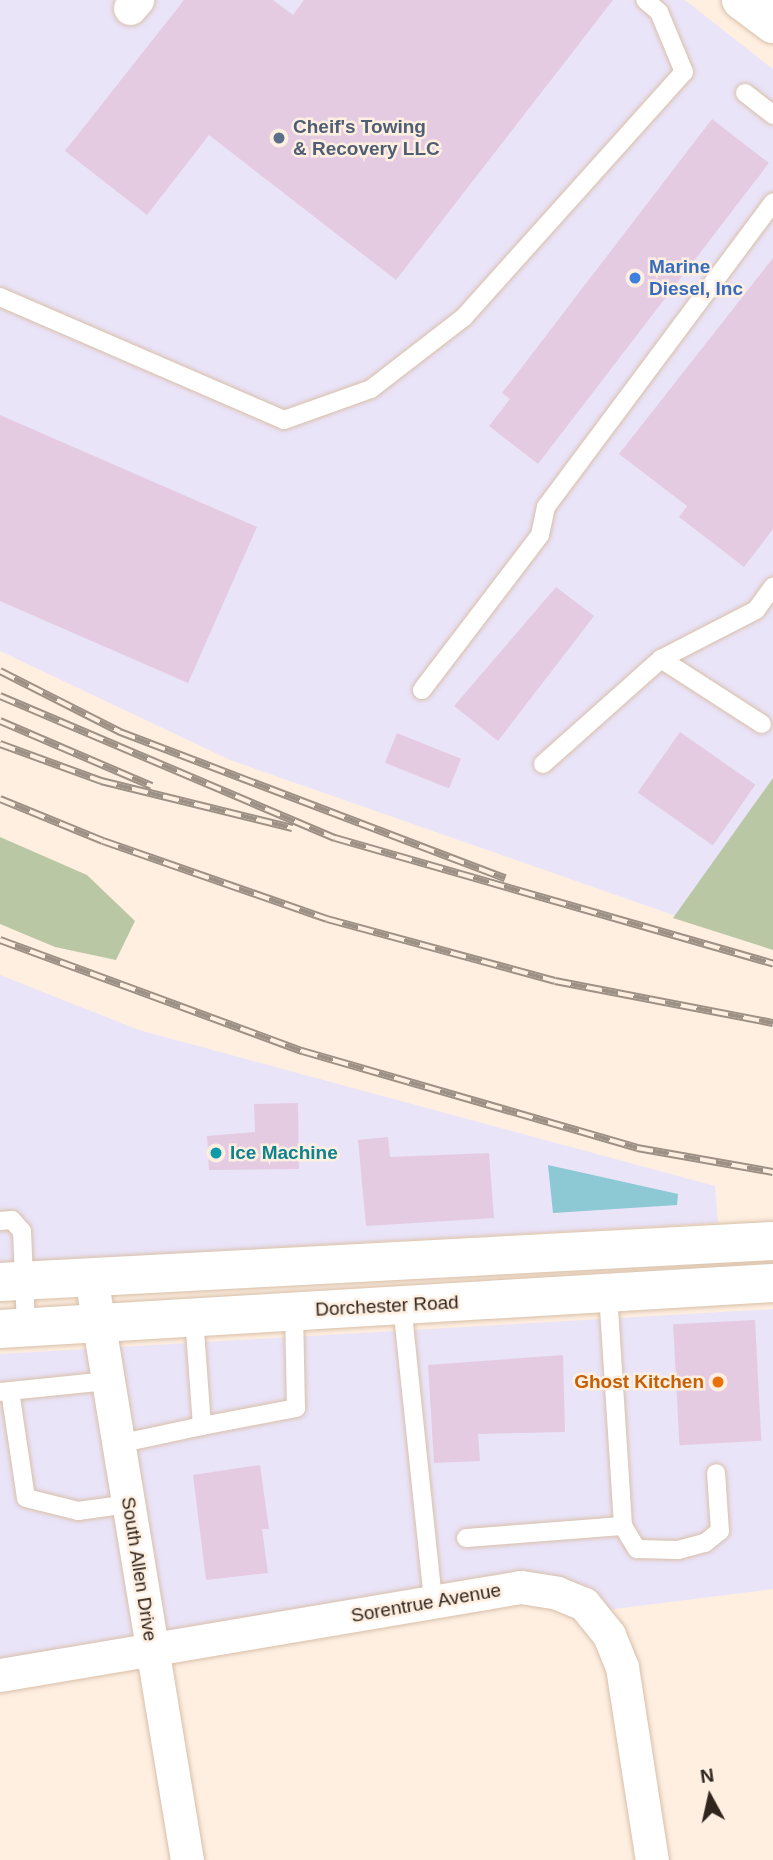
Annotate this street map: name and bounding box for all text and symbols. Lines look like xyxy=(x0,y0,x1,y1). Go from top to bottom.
place label: Cheif's Towing & Recovery LLC xyxy=(293,116,440,160)
marker: Cheif's Towing & Recovery LLC xyxy=(271,130,287,146)
place label: Marine Diesel, Inc xyxy=(649,256,743,300)
marker: Marine Diesel, Inc xyxy=(627,270,643,286)
place label: Ice Machine xyxy=(230,1142,338,1164)
marker: Ice Machine xyxy=(208,1145,224,1161)
street label: Dorchester Road xyxy=(315,1291,459,1321)
place label: Ghost Kitchen xyxy=(574,1371,704,1393)
marker: Ghost Kitchen xyxy=(710,1374,726,1390)
street label: South Allen Drive xyxy=(116,1495,162,1643)
street label: Sorentrue Avenue xyxy=(349,1579,503,1627)
north arrow xyxy=(675,1762,745,1832)
text: N xyxy=(699,1764,715,1787)

